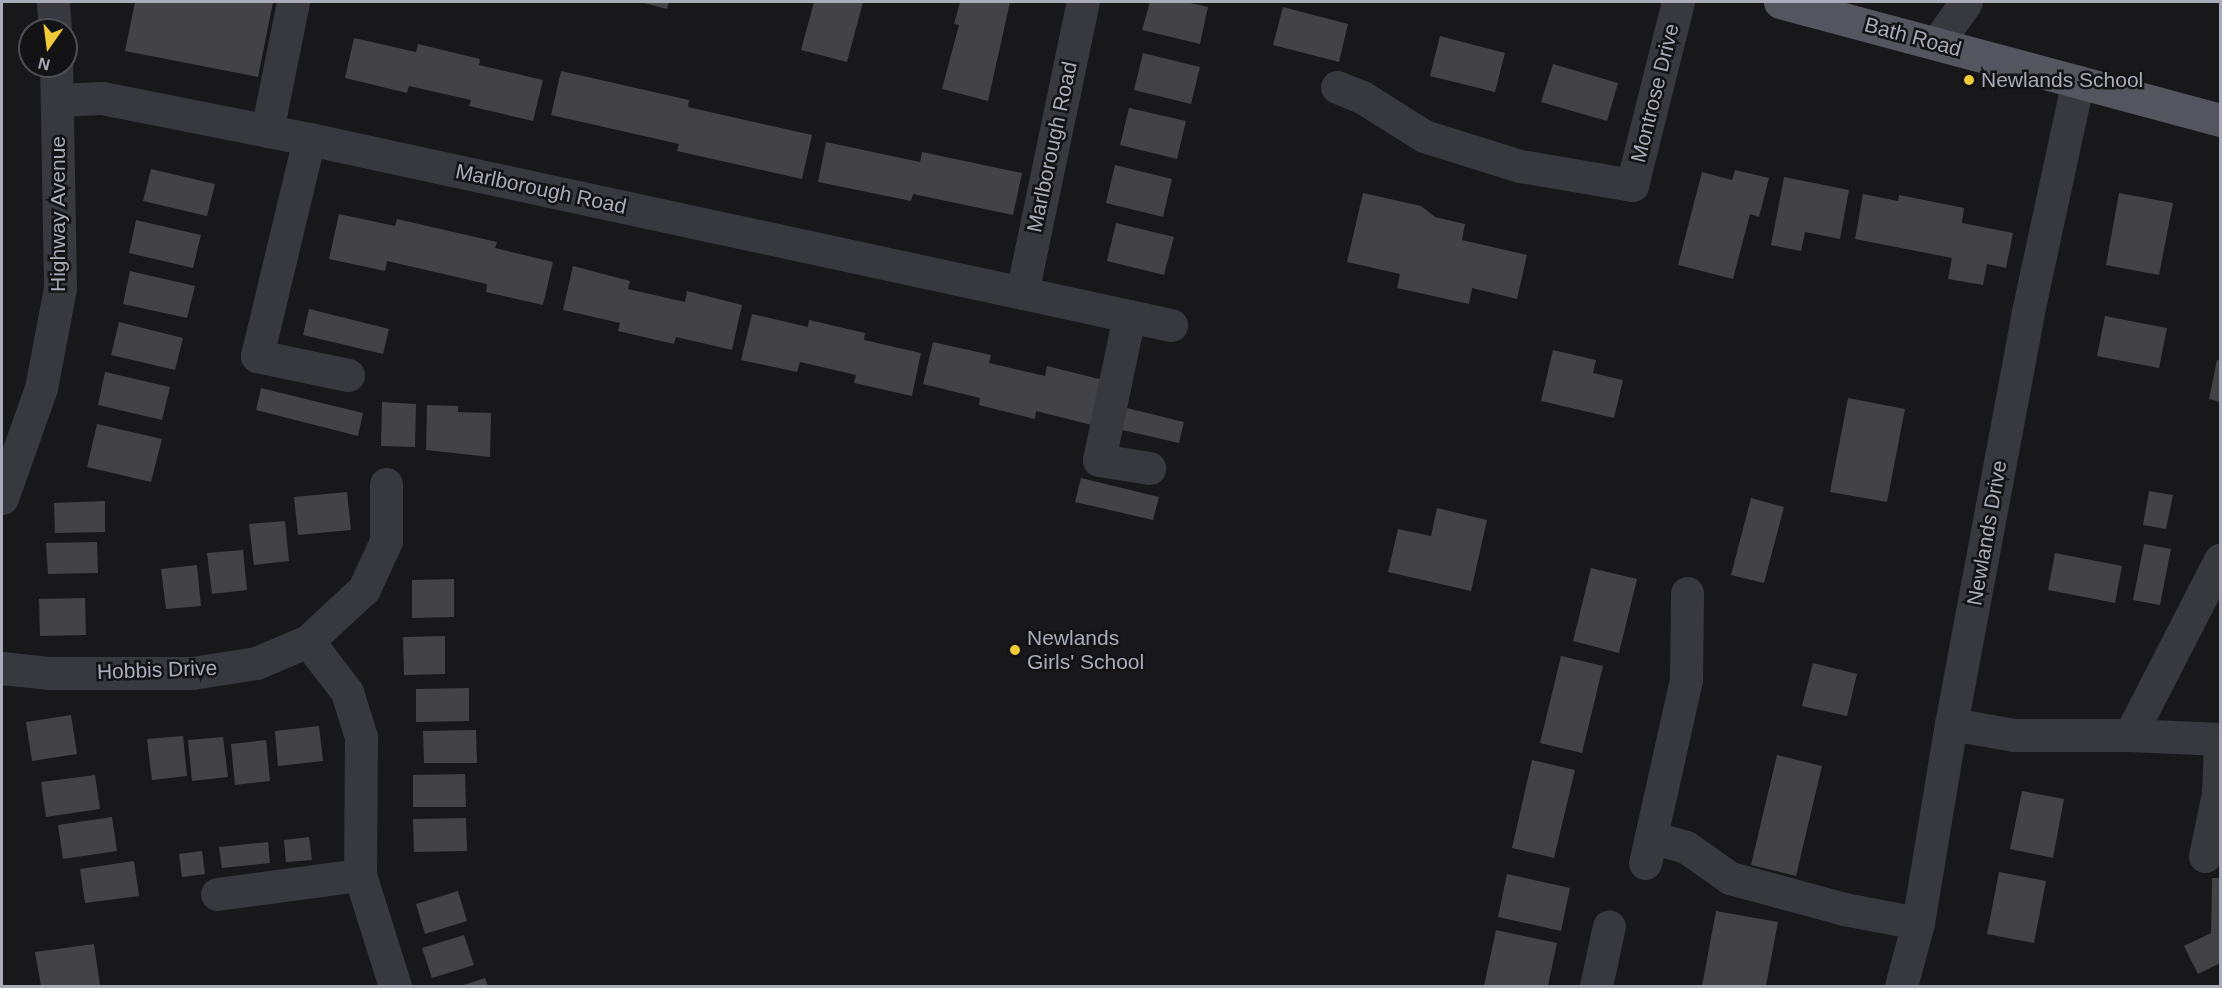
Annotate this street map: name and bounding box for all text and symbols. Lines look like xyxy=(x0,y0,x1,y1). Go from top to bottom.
street label: Bath Road xyxy=(1862,12,1964,62)
north arrow xyxy=(18,18,78,78)
street label: Montrose Drive xyxy=(1626,21,1684,165)
text: N xyxy=(36,54,52,74)
street label: Marlborough Road xyxy=(1022,59,1082,235)
place label: Newlands School xyxy=(1981,67,2143,93)
marker: Newlands School xyxy=(1962,73,1976,87)
street label: Highway Avenue xyxy=(45,135,71,293)
street label: Marlborough Road xyxy=(453,159,629,219)
street label: Newlands Drive xyxy=(1962,458,2012,608)
place label: Newlands Girls' School xyxy=(1027,625,1144,675)
marker: Newlands Girls' School xyxy=(1008,643,1022,657)
street label: Hobbis Drive xyxy=(96,655,218,685)

